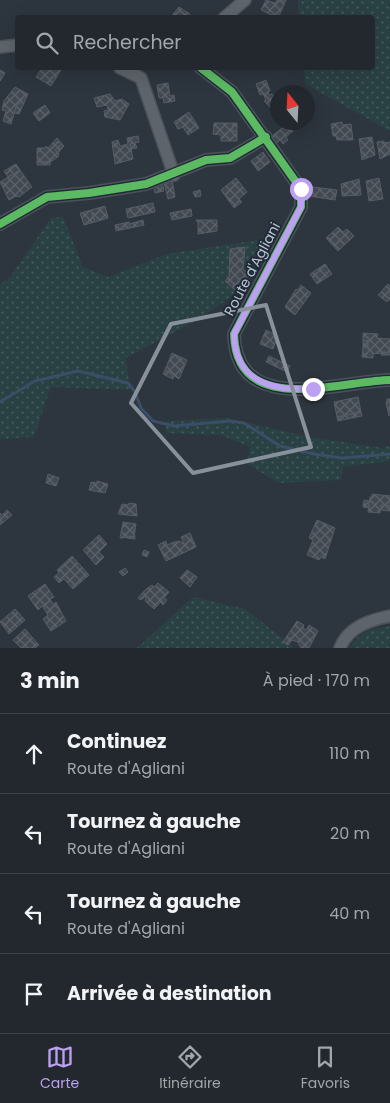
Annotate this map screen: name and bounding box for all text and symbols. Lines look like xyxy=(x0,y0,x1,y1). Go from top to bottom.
search box xyxy=(15,15,375,70)
icon: search xyxy=(33,29,61,57)
text: Rechercher xyxy=(73,29,181,56)
north arrow xyxy=(270,85,315,130)
route start xyxy=(290,178,313,201)
street label: Route d'Agliani xyxy=(219,219,285,319)
route end xyxy=(302,378,325,401)
text: 3 min xyxy=(20,666,80,695)
text: À pied · 170 m xyxy=(263,669,370,692)
text: Continuez xyxy=(67,728,166,755)
icon: ahead xyxy=(20,740,48,768)
text: 110 m xyxy=(329,742,370,765)
text: Route d'Agliani xyxy=(67,757,185,780)
text: Tournez à gauche xyxy=(67,808,241,835)
icon: left xyxy=(20,820,48,848)
text: 20 m xyxy=(330,822,370,845)
text: Route d'Agliani xyxy=(67,837,185,860)
text: Tournez à gauche xyxy=(67,888,241,915)
icon: left xyxy=(20,900,48,928)
text: 40 m xyxy=(329,902,370,925)
text: Route d'Agliani xyxy=(67,917,185,940)
icon: arrive xyxy=(20,980,48,1008)
text: Arrivée à destination xyxy=(67,980,272,1007)
tab: Carte xyxy=(40,1043,79,1094)
tab: Itinéraire xyxy=(159,1043,221,1094)
tab: Favoris xyxy=(301,1043,350,1094)

